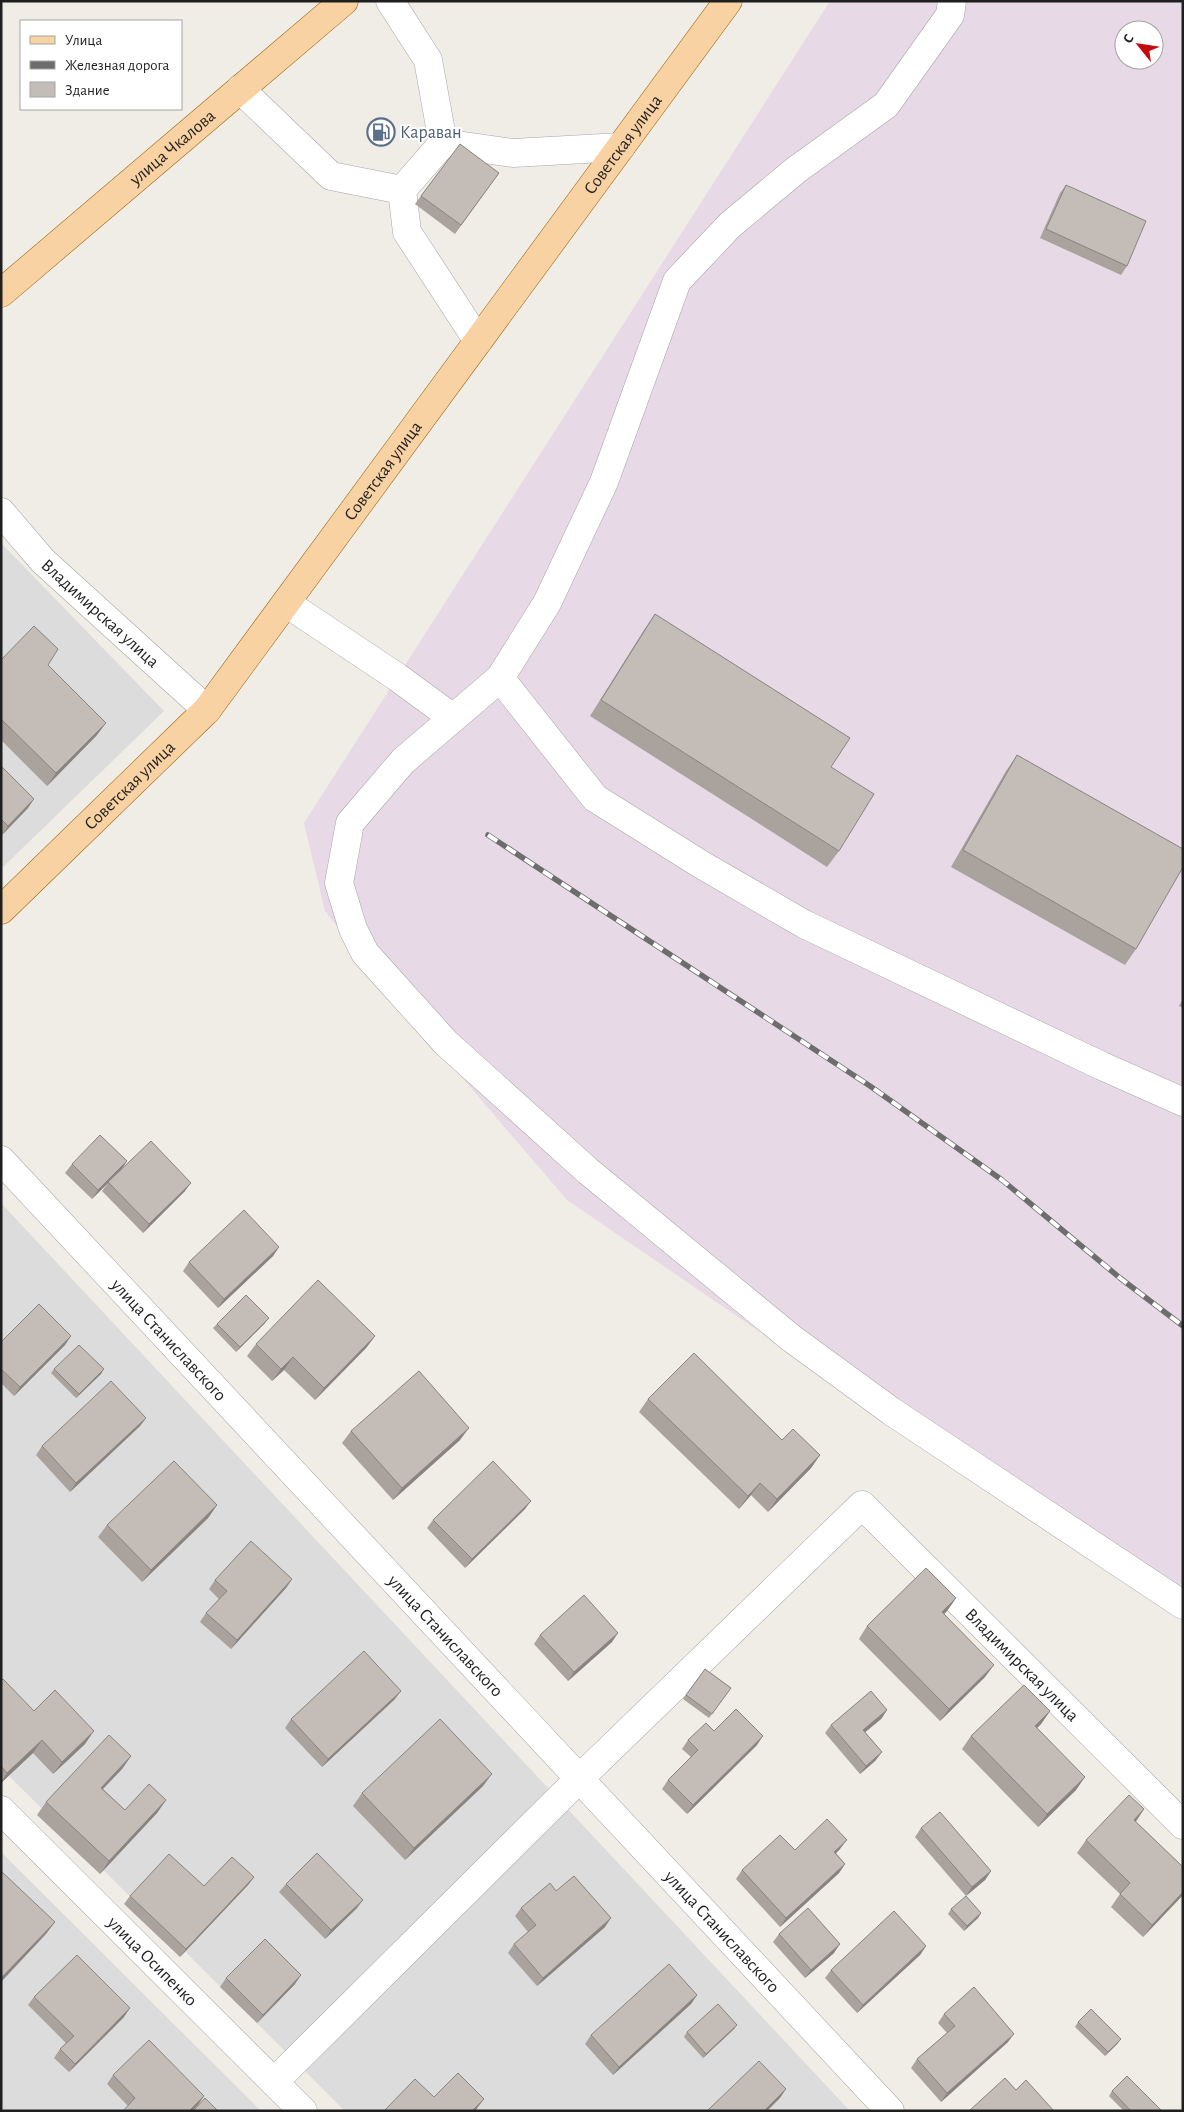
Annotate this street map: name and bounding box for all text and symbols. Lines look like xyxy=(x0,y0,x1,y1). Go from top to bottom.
legend xyxy=(20,20,182,110)
north arrow xyxy=(1114,20,1164,70)
text: С xyxy=(1121,32,1137,46)
text: Улица xyxy=(65,33,102,48)
text: Железная дорога xyxy=(65,58,170,73)
text: Здание xyxy=(65,83,110,98)
street label: Советская улица xyxy=(581,92,666,198)
street label: улица Чкалова xyxy=(126,107,219,190)
fuel station icon: Караван xyxy=(366,117,396,147)
place label: Караван xyxy=(400,124,462,142)
street label: Советская улица xyxy=(341,418,426,524)
street label: Владимирская улица xyxy=(37,556,162,672)
street label: Советская улица xyxy=(81,738,179,834)
street label: улица Станиславского xyxy=(107,1275,229,1405)
street label: улица Станиславского xyxy=(383,1571,506,1701)
street label: Владимирская улица xyxy=(961,1605,1082,1725)
street label: улица Станиславского xyxy=(660,1867,782,1997)
street label: улица Осипенко xyxy=(103,1913,200,2010)

